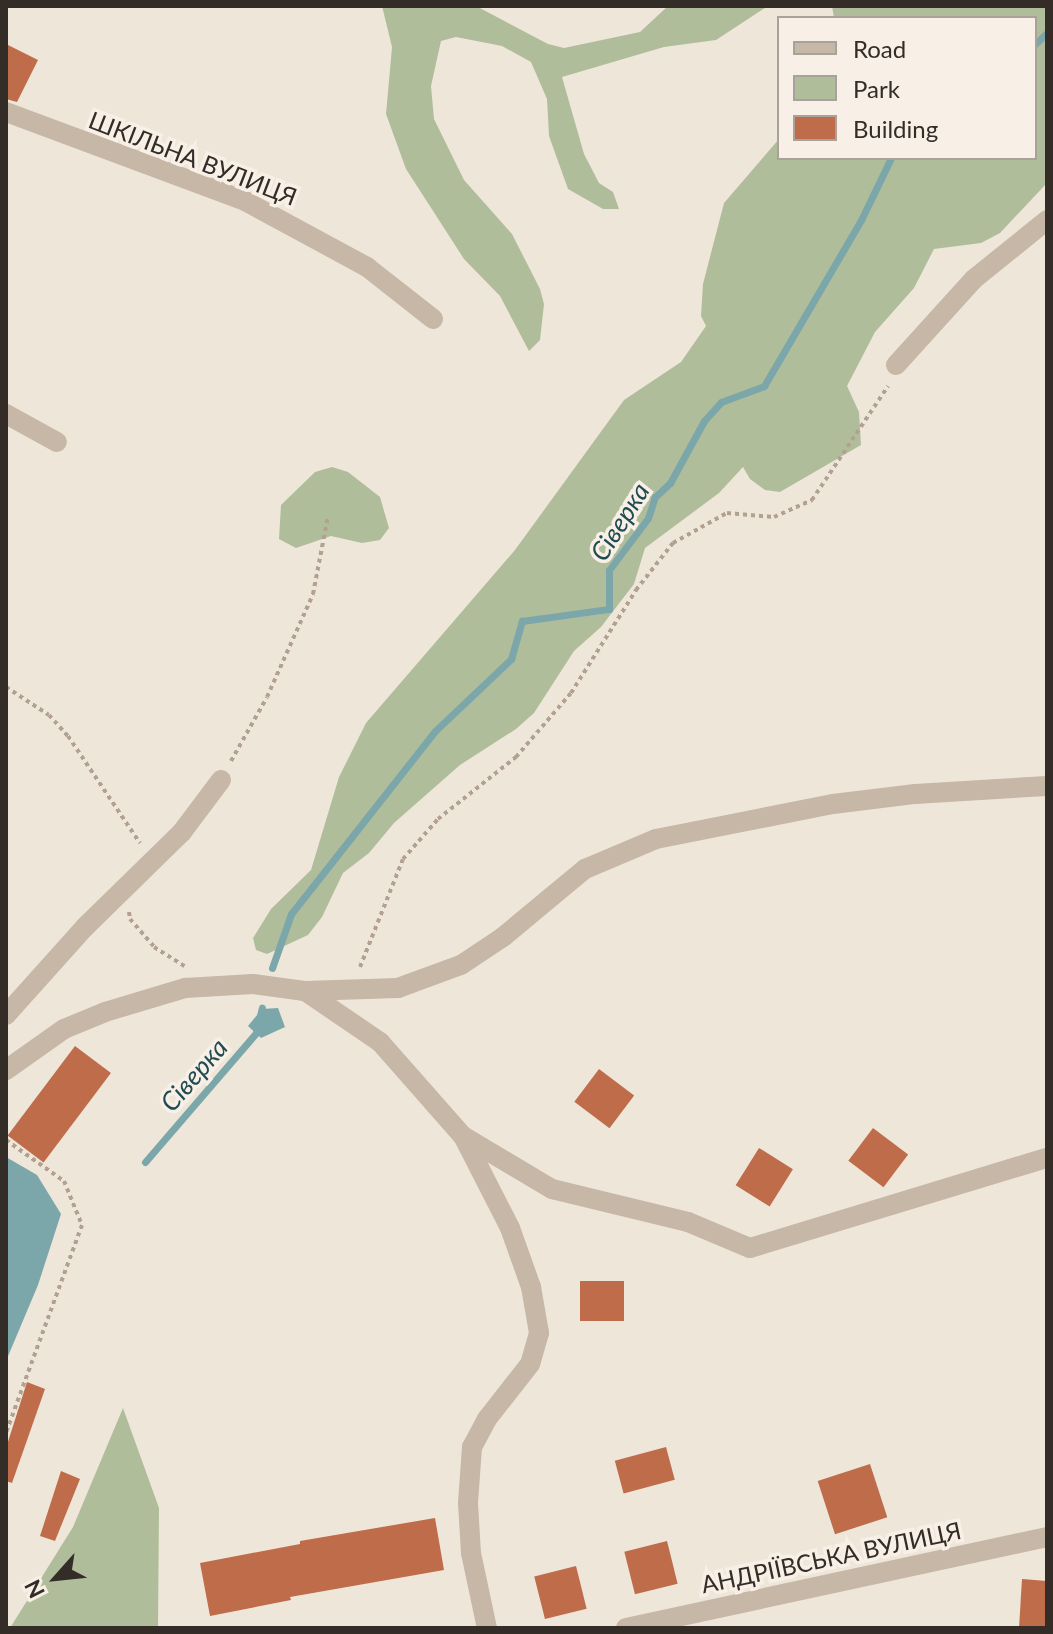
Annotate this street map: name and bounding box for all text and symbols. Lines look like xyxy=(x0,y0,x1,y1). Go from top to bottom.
legend xyxy=(777,16,1037,160)
text: Road xyxy=(853,34,906,63)
text: Park xyxy=(853,74,900,103)
street label: ШКІЛЬНА ВУЛИЦЯ xyxy=(85,105,301,211)
text: Building xyxy=(853,114,938,143)
water label: Сіверка xyxy=(584,477,656,567)
water label: Сіверка xyxy=(154,1032,234,1118)
street label: АНДРІЇВСЬКА ВУЛИЦЯ xyxy=(698,1515,964,1599)
north arrow xyxy=(16,1538,96,1618)
text: N xyxy=(18,1575,50,1603)

